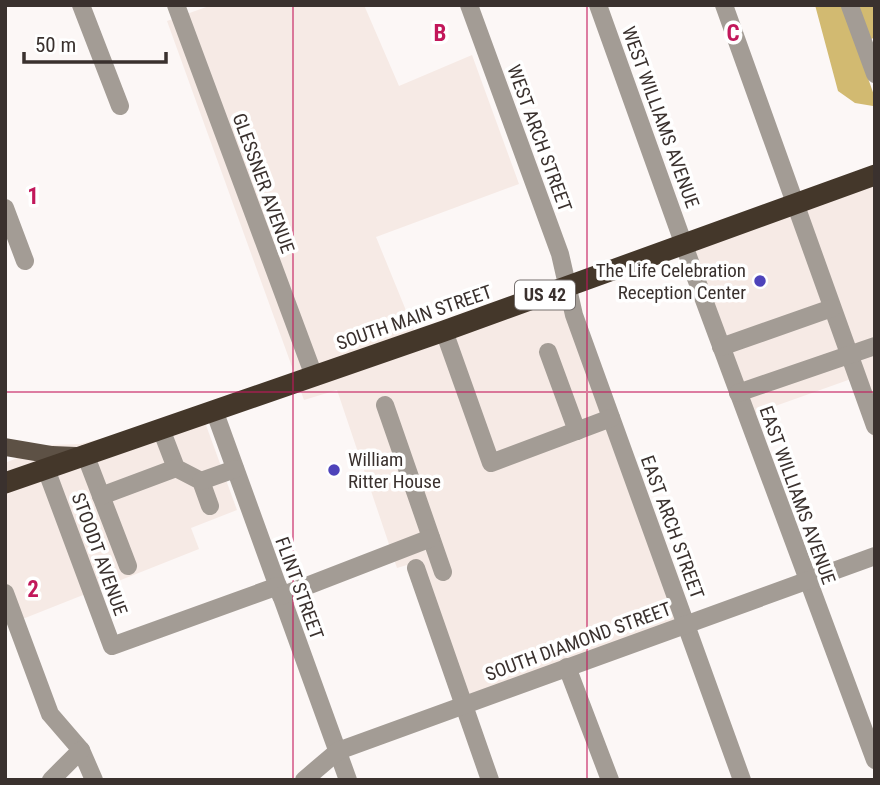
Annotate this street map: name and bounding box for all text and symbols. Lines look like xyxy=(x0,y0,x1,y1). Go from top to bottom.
text: B xyxy=(434,20,446,47)
text: C xyxy=(726,20,740,47)
scale bar xyxy=(24,21,166,65)
street label: WEST WILLIAMS AVENUE xyxy=(617,23,704,211)
text: 50 m xyxy=(35,33,76,57)
street label: WEST ARCH STREET xyxy=(502,62,577,215)
street label: GLESSNER AVENUE xyxy=(228,110,300,256)
text: 1 xyxy=(27,183,39,210)
place label: The Life Celebration Reception Center xyxy=(596,259,746,304)
marker: The Life Celebration Reception Center xyxy=(752,273,768,289)
street label: SOUTH MAIN STREET xyxy=(333,280,495,355)
road number: US 42 xyxy=(515,281,575,310)
street label: EAST WILLIAMS AVENUE xyxy=(755,403,840,587)
place label: William Ritter House xyxy=(348,448,441,493)
street label: EAST ARCH STREET xyxy=(636,452,709,602)
marker: William Ritter House xyxy=(326,462,342,478)
street label: STOODT AVENUE xyxy=(67,490,132,619)
street label: FLINT STREET xyxy=(270,534,329,643)
text: 2 xyxy=(27,576,39,603)
street label: SOUTH DIAMOND STREET xyxy=(482,597,674,686)

